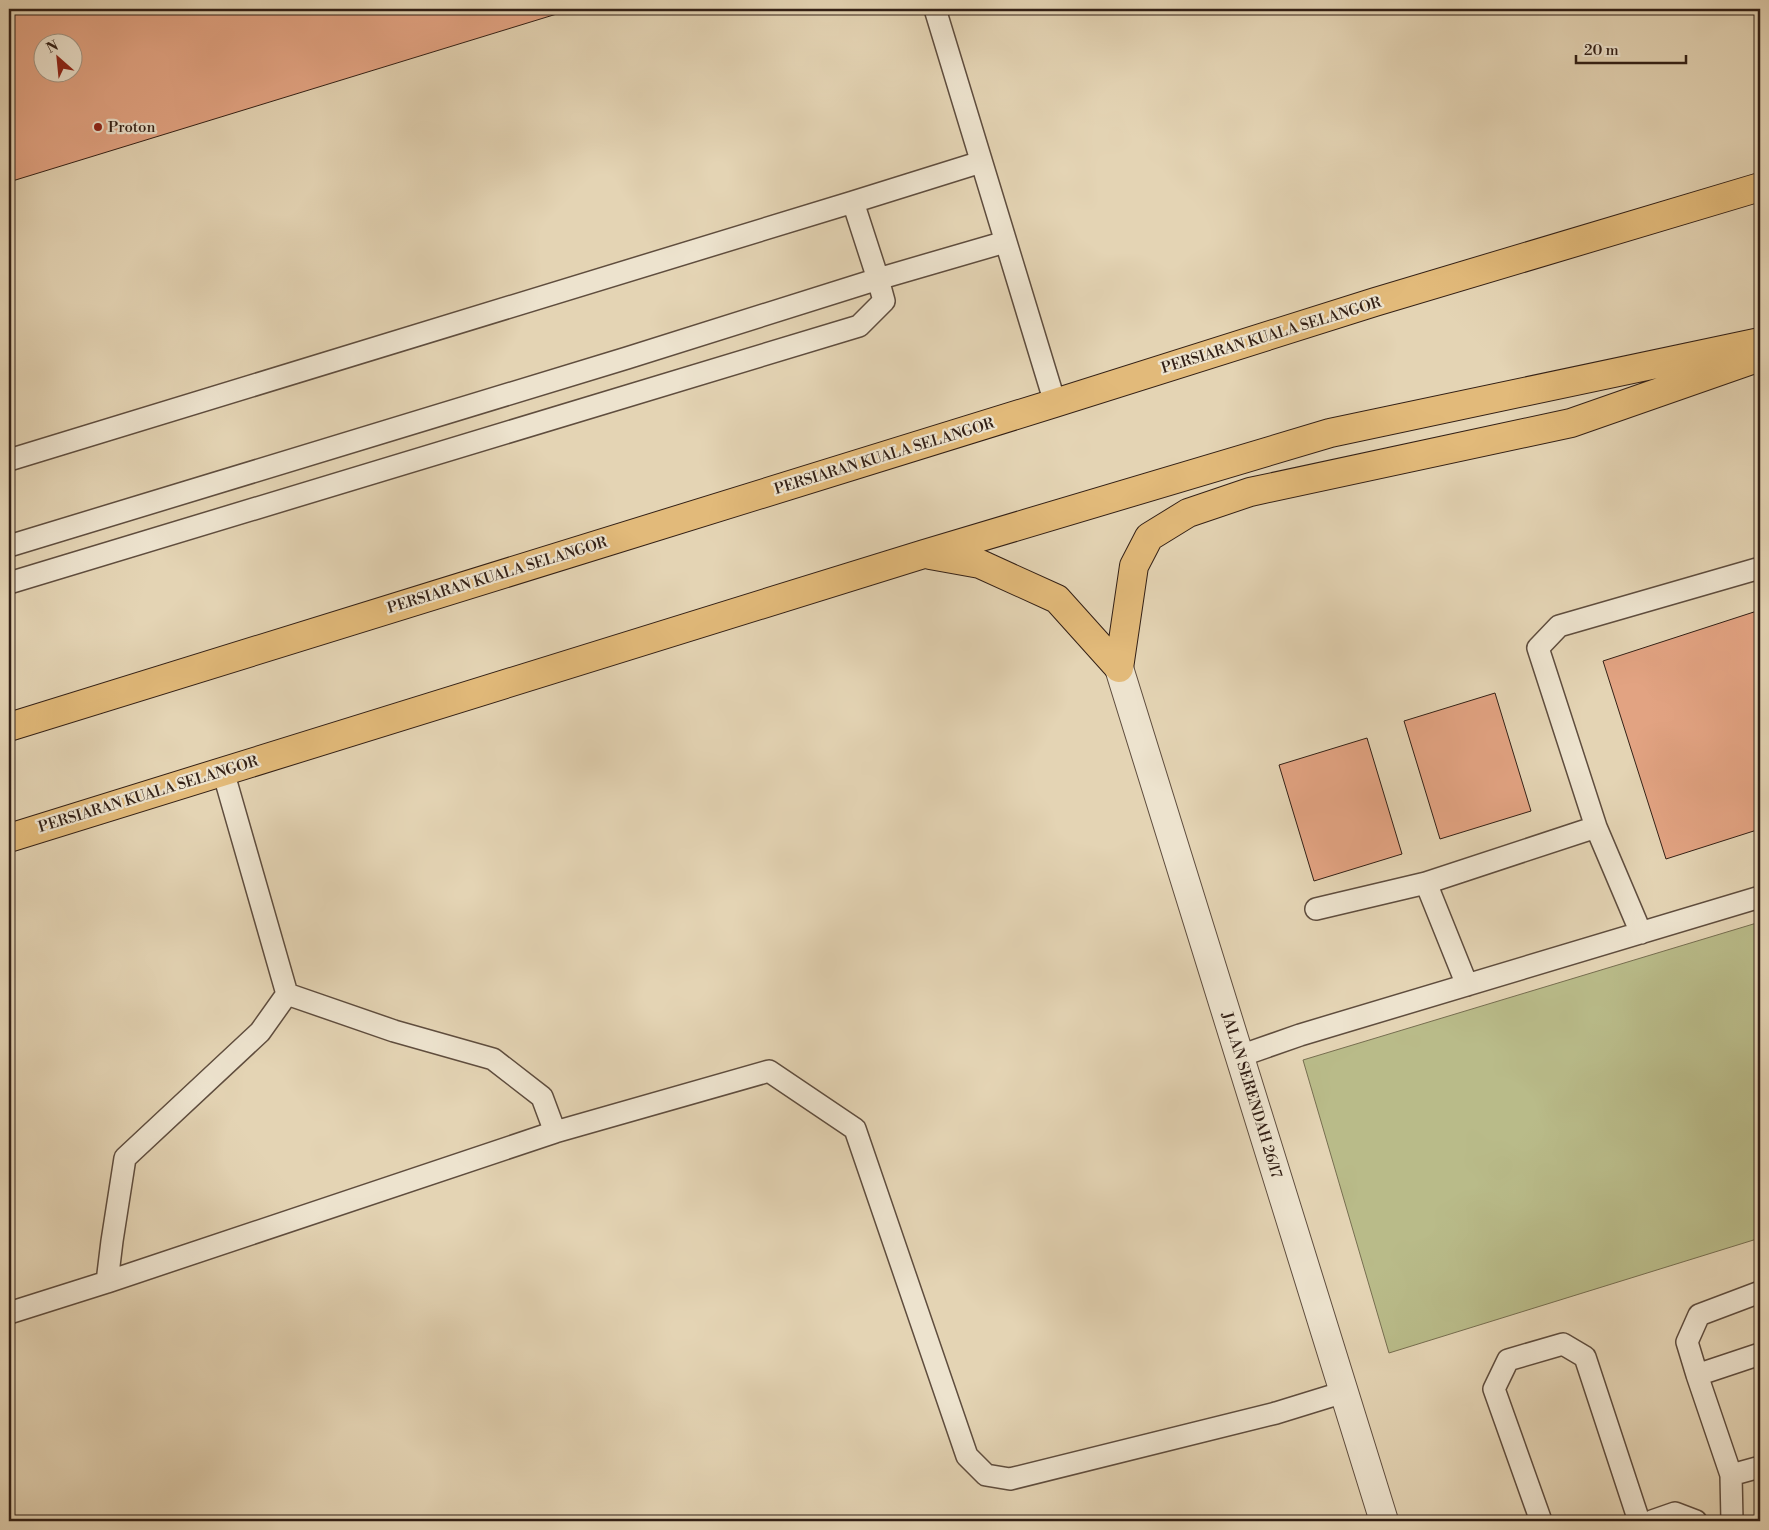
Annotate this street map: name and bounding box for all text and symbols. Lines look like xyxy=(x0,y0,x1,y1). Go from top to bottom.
north arrow xyxy=(32,32,82,82)
scale bar xyxy=(1576,32,1686,64)
text: N xyxy=(44,37,62,58)
text: 20 m xyxy=(1584,41,1619,60)
place label: Proton xyxy=(108,118,155,137)
marker: Proton xyxy=(92,121,104,133)
street label: PERSIARAN KUALA SELANGOR xyxy=(1159,293,1384,378)
street label: PERSIARAN KUALA SELANGOR xyxy=(772,414,997,499)
street label: PERSIARAN KUALA SELANGOR xyxy=(385,533,610,618)
street label: PERSIARAN KUALA SELANGOR xyxy=(36,752,261,837)
street label: JALAN SERENDAH 26/17 xyxy=(1217,1009,1286,1181)

